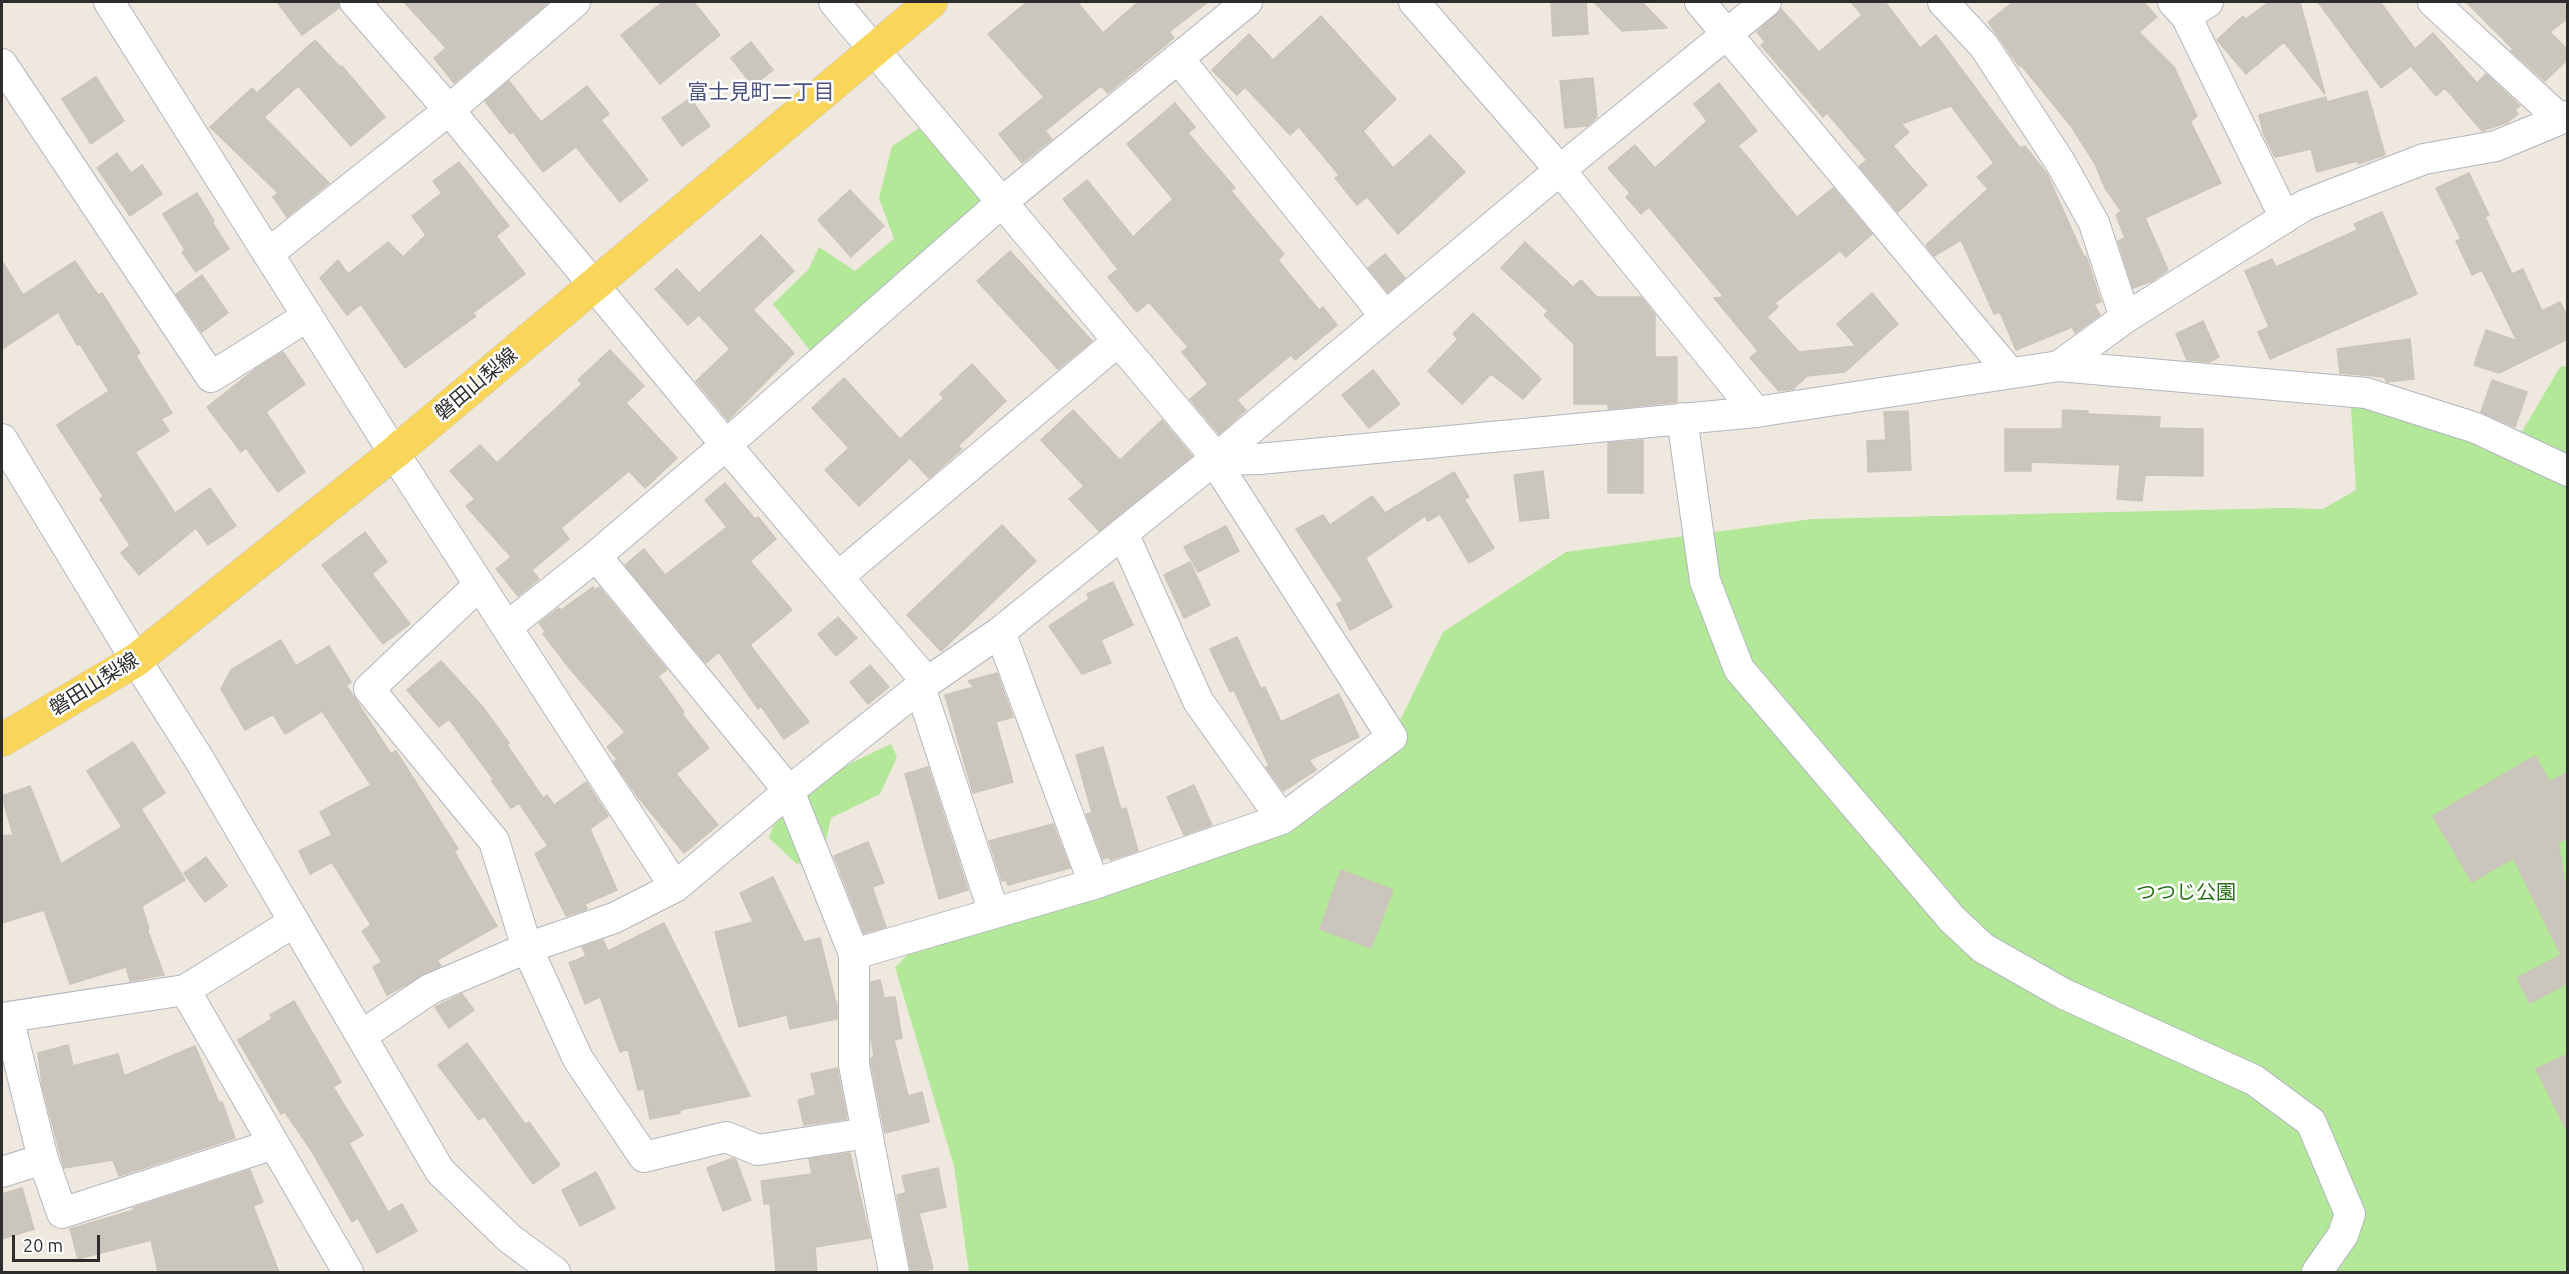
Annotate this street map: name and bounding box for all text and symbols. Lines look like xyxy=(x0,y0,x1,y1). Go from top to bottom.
district label: 富士見町二丁目 xyxy=(688,79,834,105)
street label: 磐田山梨線 xyxy=(430,343,522,425)
street label: 磐田山梨線 xyxy=(45,647,143,721)
park label: つつじ公園 xyxy=(2136,880,2236,904)
scale bar xyxy=(15,1223,104,1261)
text: 20 m xyxy=(23,1235,63,1255)

